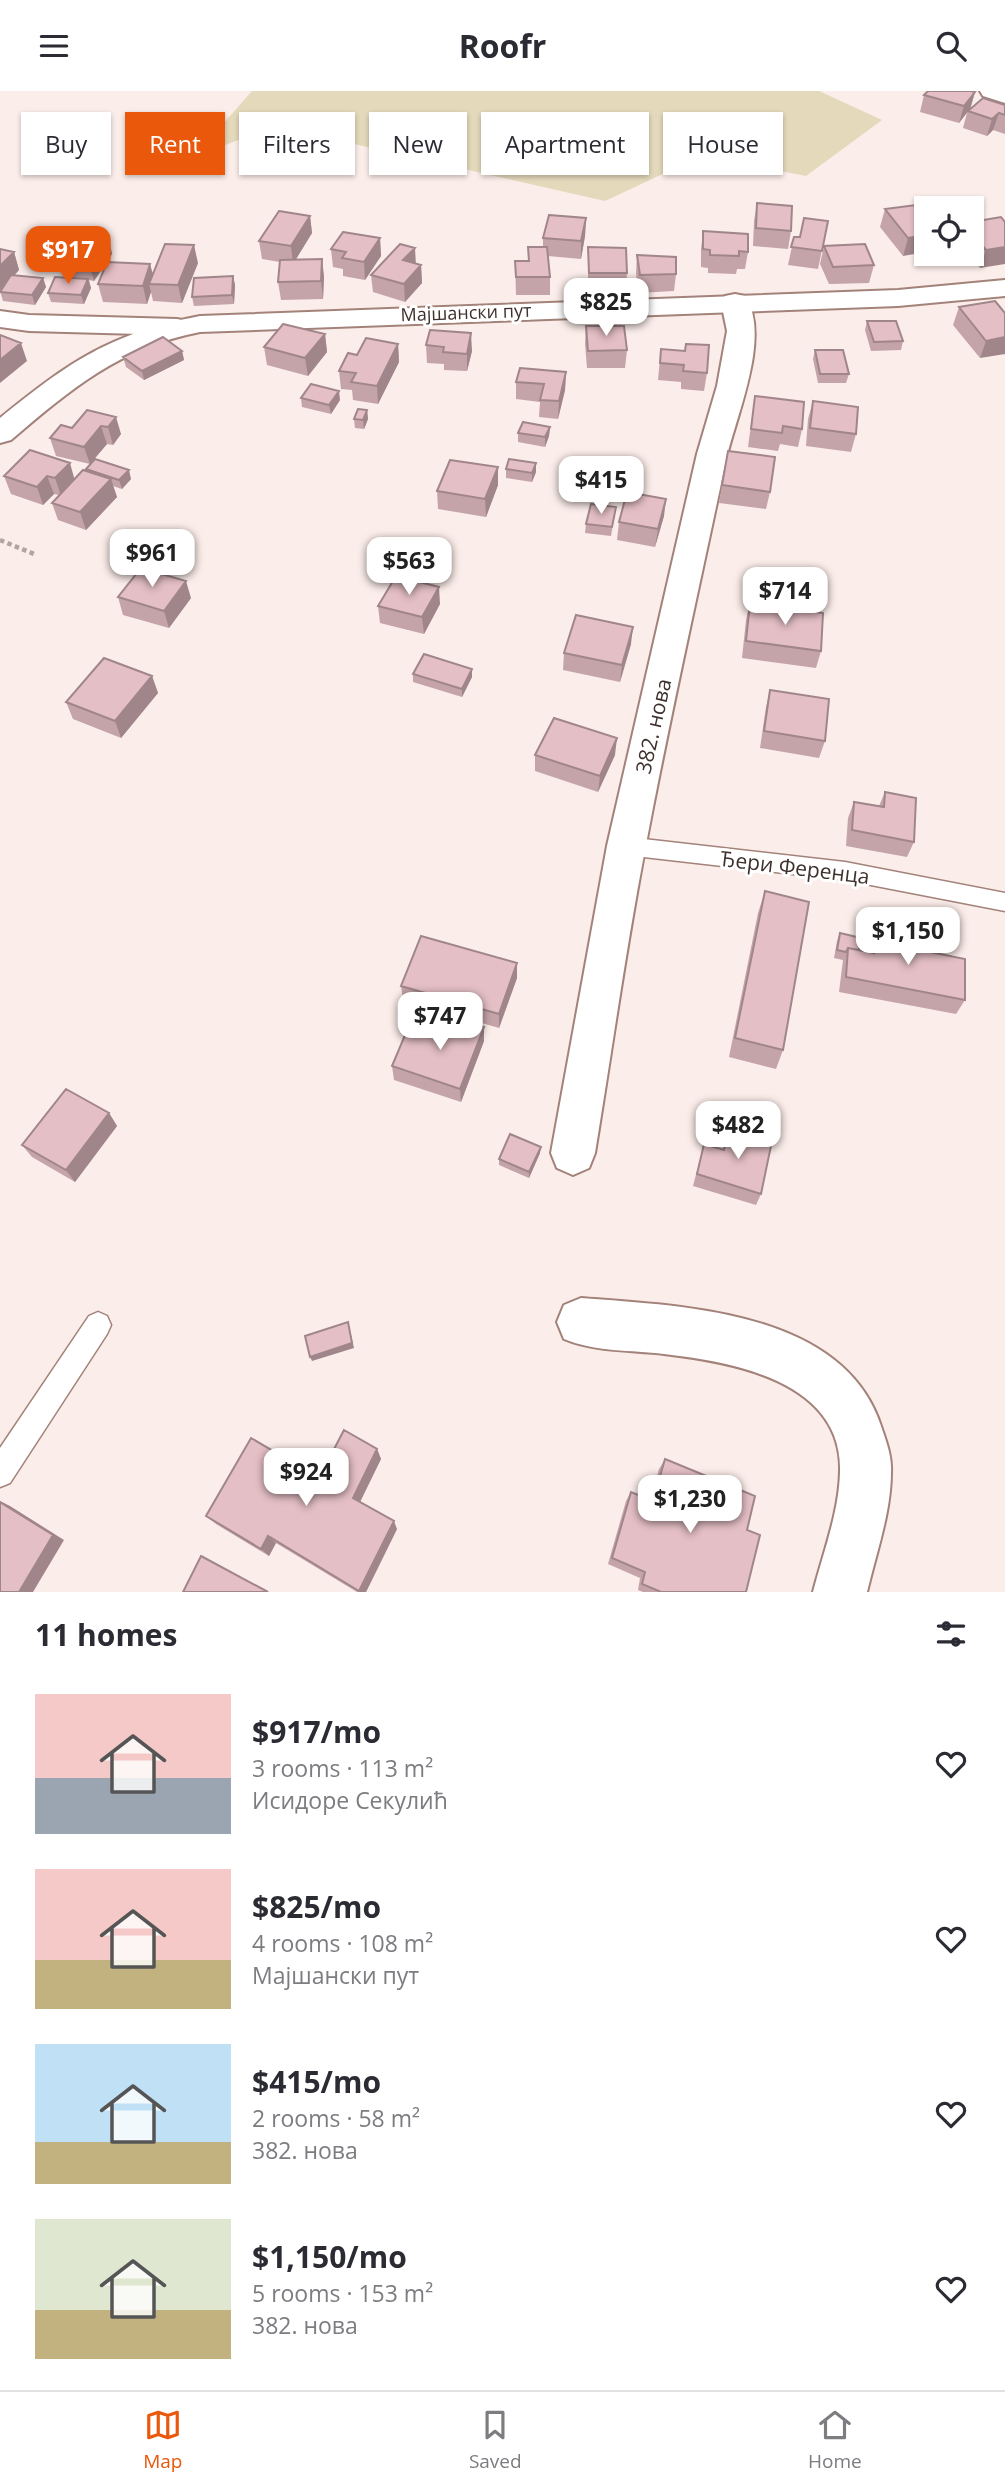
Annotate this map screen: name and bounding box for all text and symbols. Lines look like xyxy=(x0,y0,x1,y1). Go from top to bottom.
text: Roofr xyxy=(459,24,546,67)
icon: menu xyxy=(35,27,73,65)
icon: search xyxy=(932,27,970,65)
chip: Buy xyxy=(21,112,111,175)
chip: Rent xyxy=(125,112,225,175)
chip: Filters xyxy=(239,112,355,175)
chip: New xyxy=(369,112,467,175)
chip: Apartment xyxy=(481,112,649,175)
chip: House xyxy=(663,112,783,175)
map controls xyxy=(914,196,984,266)
button: locate xyxy=(914,196,984,266)
pin: $917 xyxy=(27,227,109,286)
text: $917 xyxy=(42,233,94,265)
pin: $825 xyxy=(565,279,647,338)
text: $825 xyxy=(580,285,632,317)
street label: Мајшански пут xyxy=(400,298,532,326)
pin: $415 xyxy=(560,457,642,516)
text: $415 xyxy=(575,463,627,495)
pin: $961 xyxy=(111,529,193,589)
text: $961 xyxy=(126,536,178,568)
pin: $563 xyxy=(368,538,450,597)
text: $563 xyxy=(383,544,435,576)
pin: $714 xyxy=(744,567,826,627)
text: $714 xyxy=(759,574,811,606)
street label: 382. нова xyxy=(628,676,678,776)
street label: Ђери Ференца xyxy=(719,844,871,890)
pin: $1,150 xyxy=(851,907,965,967)
text: $1,150 xyxy=(872,914,944,946)
pin: $747 xyxy=(399,993,481,1052)
text: $747 xyxy=(414,999,466,1031)
pin: $482 xyxy=(697,1101,779,1161)
text: $482 xyxy=(712,1108,764,1140)
pin: $924 xyxy=(265,1449,347,1508)
text: $924 xyxy=(280,1455,332,1487)
pin: $1,230 xyxy=(633,1475,747,1535)
text: $1,230 xyxy=(654,1482,726,1514)
text: 11 homes xyxy=(35,1614,178,1655)
icon: filters xyxy=(932,1615,970,1653)
text: $917/mo xyxy=(252,1711,381,1752)
icon: home xyxy=(91,1722,175,1806)
icon: heart xyxy=(932,1745,970,1783)
text: 3 rooms · 113 m² xyxy=(252,1752,433,1784)
text: Исидоре Секулић xyxy=(252,1784,448,1816)
text: $825/mo xyxy=(252,1886,381,1927)
icon: home xyxy=(91,1897,175,1981)
icon: heart xyxy=(932,1920,970,1958)
text: 4 rooms · 108 m² xyxy=(252,1927,433,1959)
text: Мајшански пут xyxy=(252,1959,419,1991)
text: $415/mo xyxy=(252,2061,381,2102)
icon: home xyxy=(91,2072,175,2156)
icon: heart xyxy=(932,2095,970,2133)
text: 2 rooms · 58 m² xyxy=(252,2102,420,2134)
text: 382. нова xyxy=(252,2134,358,2166)
text: $1,150/mo xyxy=(252,2236,407,2277)
icon: home xyxy=(91,2247,175,2331)
icon: heart xyxy=(932,2270,970,2308)
text: 5 rooms · 153 m² xyxy=(252,2277,433,2309)
text: 382. нова xyxy=(252,2309,358,2341)
tab: Map xyxy=(143,2406,182,2474)
tab: Saved xyxy=(469,2406,522,2474)
tab: Home xyxy=(808,2406,862,2474)

